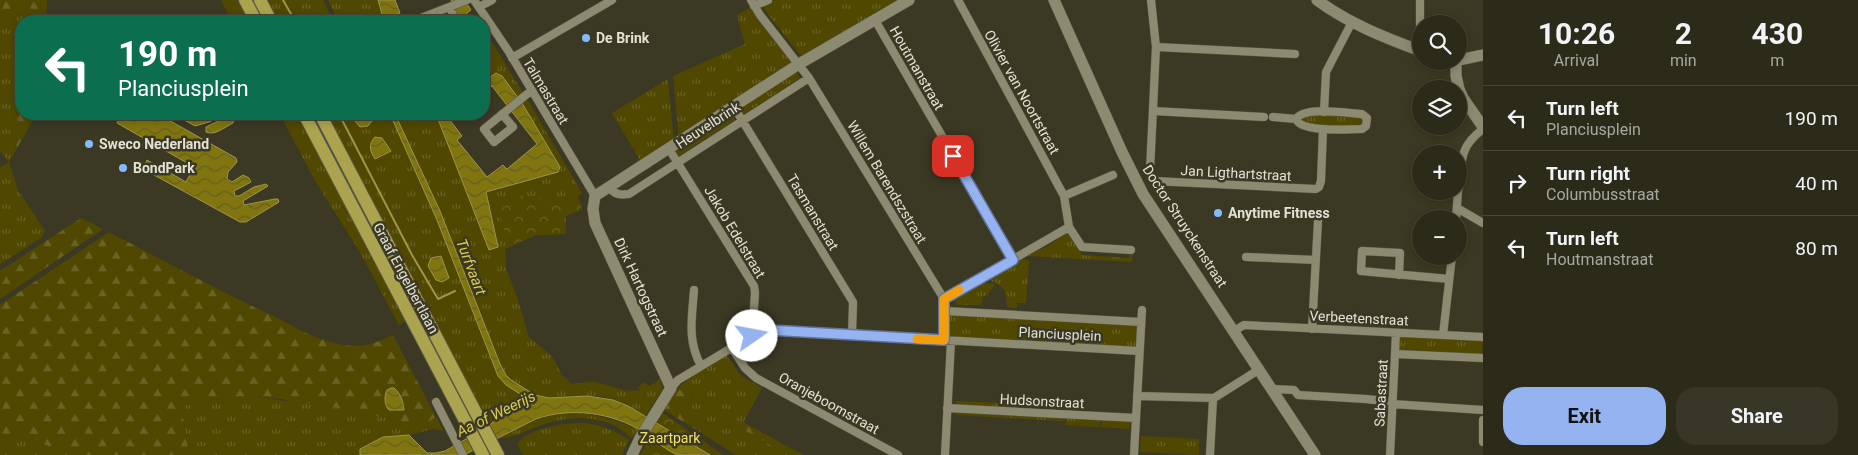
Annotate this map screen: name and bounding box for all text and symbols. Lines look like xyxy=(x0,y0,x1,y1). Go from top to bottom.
map controls xyxy=(1412,15,1467,265)
button: search xyxy=(1412,15,1467,70)
text: 10:26 xyxy=(1538,16,1615,51)
text: 2 xyxy=(1675,16,1692,51)
text: 430 xyxy=(1752,16,1803,51)
street label: Houtmanstraat xyxy=(887,23,948,113)
street label: Olivier van Noortstraat xyxy=(981,27,1063,157)
place label: De Brink xyxy=(596,30,650,46)
marker: De Brink xyxy=(580,32,592,44)
text: 190 m xyxy=(118,34,217,75)
icon: left xyxy=(35,35,100,100)
text: Arrival xyxy=(1554,51,1599,70)
text: min xyxy=(1670,51,1697,70)
text: m xyxy=(1770,51,1784,70)
street label: Talmastraat xyxy=(520,55,572,127)
text: Planciusplein xyxy=(118,76,249,101)
button: layers xyxy=(1412,80,1467,135)
text: Turn left xyxy=(1546,97,1619,120)
street label: Heuvelbrink xyxy=(673,98,744,152)
icon: left xyxy=(1503,104,1531,132)
text: 190 m xyxy=(1785,107,1838,130)
street label: Willem Barendszstraat xyxy=(844,118,930,247)
text: Planciusplein xyxy=(1546,120,1641,139)
pin xyxy=(932,135,974,177)
place label: Sweco Nederland xyxy=(99,136,209,152)
marker: Sweco Nederland xyxy=(83,138,95,150)
icon: arrive xyxy=(939,142,967,170)
button: + xyxy=(1412,145,1467,200)
place label: BondPark xyxy=(133,160,195,176)
marker: BondPark xyxy=(117,162,129,174)
street label: Doctor Struyckenstraat xyxy=(1139,162,1231,290)
street label: Jan Ligthartstraat xyxy=(1180,162,1292,184)
text: Turn right xyxy=(1546,162,1630,185)
icon: right xyxy=(1503,169,1531,197)
street label: Tasmanstraat xyxy=(784,171,842,253)
text: 40 m xyxy=(1795,172,1838,195)
street label: Jakob Edelstraat xyxy=(701,183,769,281)
text: Columbusstraat xyxy=(1546,185,1660,204)
place label: Anytime Fitness xyxy=(1228,205,1330,221)
marker: Anytime Fitness xyxy=(1212,207,1224,219)
button: − xyxy=(1412,210,1467,265)
street label: Graaf Engelbertlaan xyxy=(370,220,442,336)
text: Turn left xyxy=(1546,227,1619,250)
icon: left xyxy=(1503,234,1531,262)
street label: Dirk Hartogstraat xyxy=(611,235,671,339)
water label: Turfvaart xyxy=(452,236,490,298)
text: 80 m xyxy=(1795,237,1838,260)
text: Houtmanstraat xyxy=(1546,250,1653,269)
street label: Verbeetenstraat xyxy=(1309,307,1409,329)
position arrow xyxy=(725,309,777,361)
street label: Planciusplein xyxy=(1018,324,1102,344)
street label: Sabastraat xyxy=(1371,358,1391,427)
street label: Oranjeboomstraat xyxy=(776,369,882,437)
water label: Aa of Weerijs xyxy=(453,387,538,441)
button: Exit xyxy=(1503,387,1666,445)
button: Share xyxy=(1676,387,1838,445)
street label: Hudsonstraat xyxy=(999,391,1085,411)
park label: Zaartpark xyxy=(640,430,701,446)

